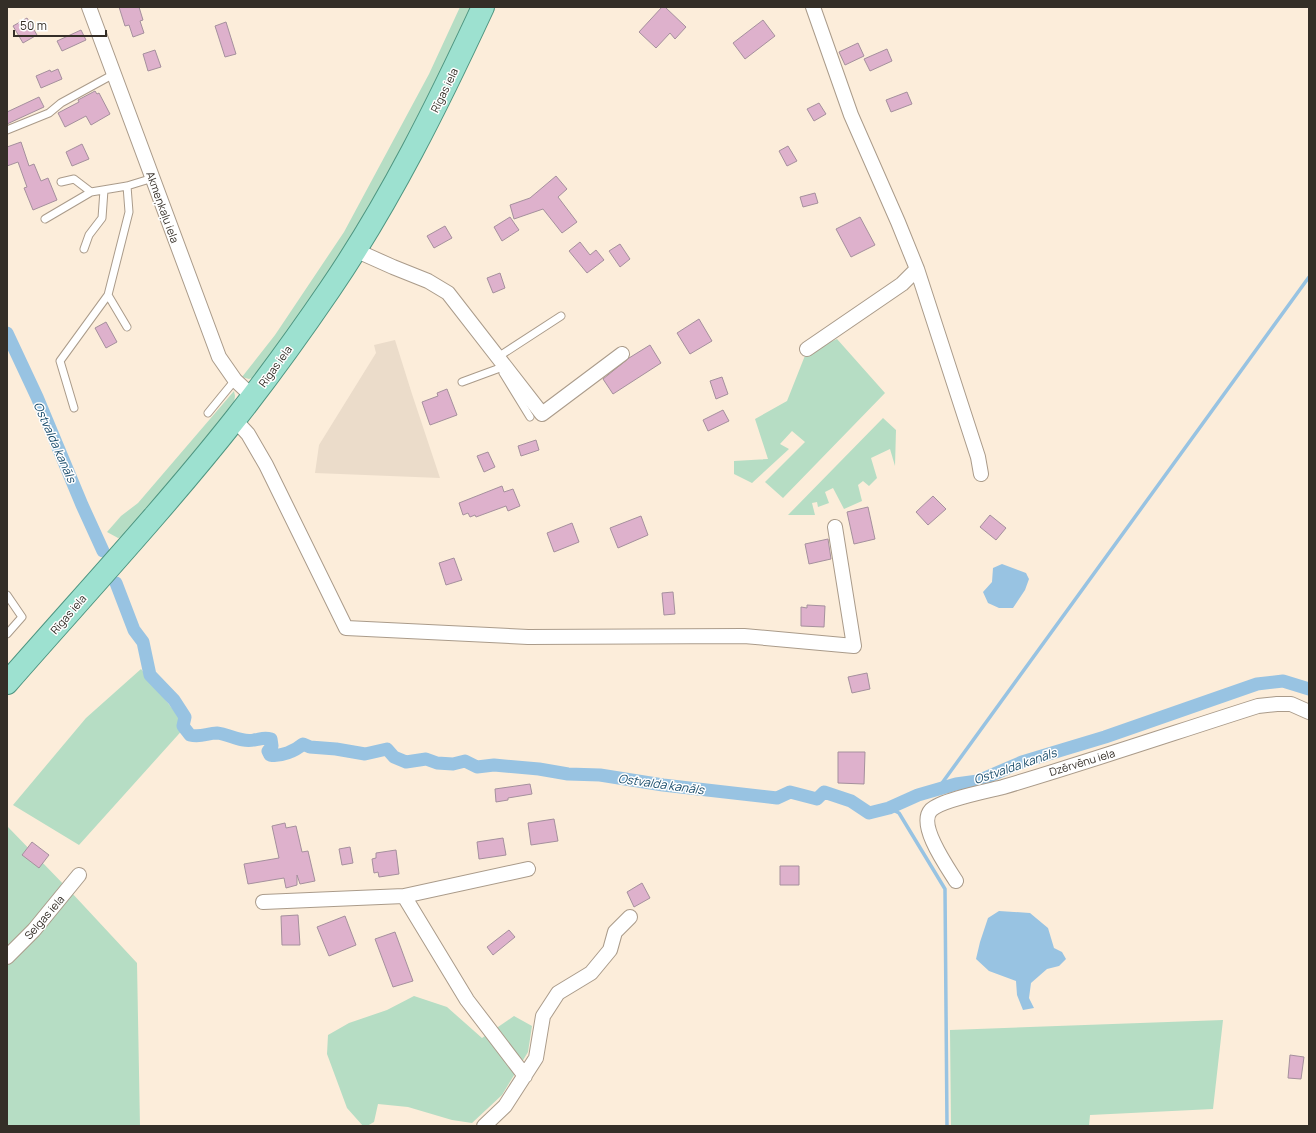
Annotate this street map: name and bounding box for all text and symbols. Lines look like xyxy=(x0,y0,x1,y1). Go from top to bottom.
scale bar xyxy=(14,12,106,38)
text: 50 m xyxy=(20,17,47,34)
street label: Rīgas iela xyxy=(427,65,461,115)
street label: Akmeņkaļu iela xyxy=(143,169,183,245)
street label: Rīgas iela xyxy=(255,342,295,390)
water label: Ostvalda kanāls xyxy=(30,399,81,487)
street label: Rīgas iela xyxy=(47,591,89,637)
water label: Ostvalda kanāls xyxy=(971,743,1060,788)
street label: Dzērvēnu iela xyxy=(1047,745,1117,779)
water label: Ostvalda kanāls xyxy=(617,770,707,799)
street label: Selgas iela xyxy=(21,892,67,942)

